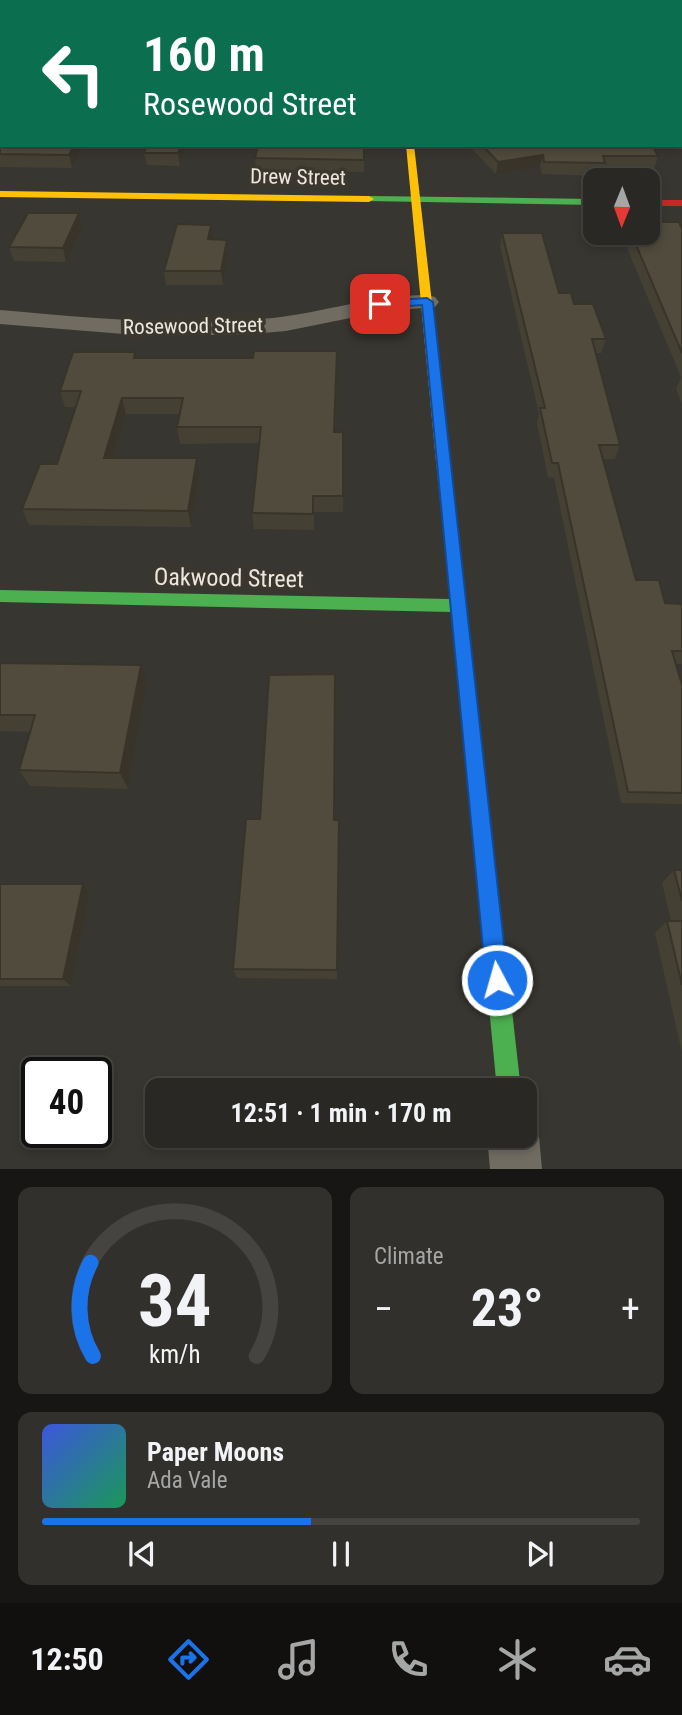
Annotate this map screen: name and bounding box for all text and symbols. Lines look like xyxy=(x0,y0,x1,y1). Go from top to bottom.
text: 160 m xyxy=(143,26,265,83)
icon: left xyxy=(28,28,119,119)
text: Rosewood Street xyxy=(143,85,357,123)
street label: Drew Street xyxy=(250,164,346,190)
north arrow xyxy=(583,168,660,245)
map controls xyxy=(583,168,660,245)
pin xyxy=(350,274,410,334)
icon: arrive xyxy=(361,285,399,323)
street label: Rosewood Street xyxy=(123,313,263,339)
street label: Oakwood Street xyxy=(154,563,304,593)
position arrow xyxy=(460,943,534,1017)
speed limit sign: 40 xyxy=(21,1057,112,1148)
text: 12:51 · 1 min · 170 m xyxy=(231,1098,451,1128)
text: Climate xyxy=(374,1243,444,1270)
text: 34 xyxy=(138,1259,212,1345)
text: 23° xyxy=(471,1278,543,1339)
text: − xyxy=(374,1287,393,1331)
text: + xyxy=(621,1287,640,1331)
text: km/h xyxy=(149,1340,201,1369)
text: Paper Moons xyxy=(147,1437,284,1467)
text: Ada Vale xyxy=(147,1467,227,1494)
icon: previous xyxy=(123,1535,161,1573)
icon: pause xyxy=(322,1535,360,1573)
icon: next xyxy=(521,1535,559,1573)
icon: directions xyxy=(164,1635,213,1684)
icon: music xyxy=(274,1635,323,1684)
icon: phone xyxy=(384,1635,433,1684)
icon: climate xyxy=(493,1635,542,1684)
icon: car xyxy=(603,1635,652,1684)
text: 12:50 xyxy=(30,1640,104,1678)

